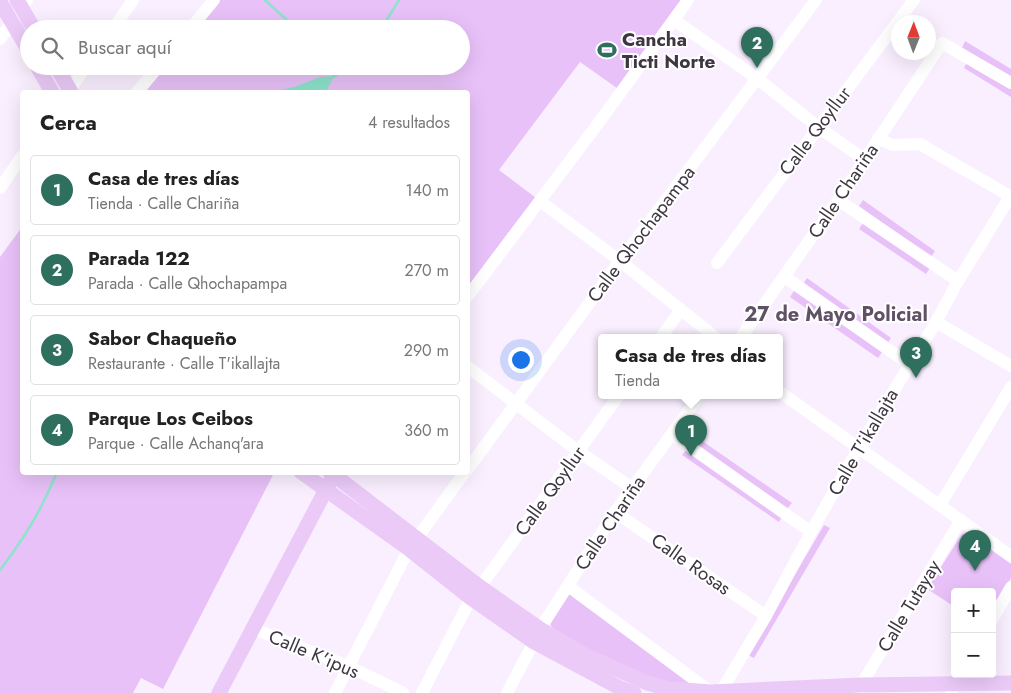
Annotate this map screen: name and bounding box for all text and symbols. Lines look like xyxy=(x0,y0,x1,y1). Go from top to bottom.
north arrow xyxy=(891,15,936,60)
search box xyxy=(20,20,470,75)
place label: Cancha Ticti Norte xyxy=(622,26,715,75)
pin: 2 xyxy=(741,27,773,68)
icon: search xyxy=(38,34,66,62)
text: Buscar aquí xyxy=(78,34,172,61)
sports icon: Cancha Ticti Norte xyxy=(596,39,618,61)
street label: Calle Qoyllur xyxy=(773,81,858,181)
text: Cerca xyxy=(40,108,97,138)
text: 4 resultados xyxy=(368,111,450,134)
street label: Calle Chariña xyxy=(801,138,885,244)
street label: Calle Qhochapampa xyxy=(581,160,701,308)
text: Casa de tres días xyxy=(88,165,239,192)
text: 1 xyxy=(53,179,61,202)
text: 140 m xyxy=(406,179,449,202)
text: Tienda · Calle Chariña xyxy=(88,192,239,215)
text: Parada 122 xyxy=(88,245,190,272)
text: 2 xyxy=(52,259,62,282)
text: 270 m xyxy=(405,259,449,282)
text: Parada · Calle Qhochapampa xyxy=(88,272,287,295)
district label: 27 de Mayo Policial xyxy=(744,300,928,329)
text: Sabor Chaqueño xyxy=(88,325,237,352)
popup xyxy=(598,334,783,399)
pin: 3 xyxy=(900,337,932,378)
text: 3 xyxy=(52,339,62,362)
text: 290 m xyxy=(404,339,449,362)
text: Casa de tres días xyxy=(615,342,766,369)
your location xyxy=(508,347,534,373)
text: Restaurante · Calle T'ikallajta xyxy=(88,352,280,375)
text: Tienda xyxy=(615,369,660,392)
street label: Calle T'ikallajta xyxy=(821,384,905,500)
text: Parque Los Ceibos xyxy=(88,405,253,432)
pin: 1 xyxy=(675,415,707,456)
text: 4 xyxy=(51,419,63,442)
text: 360 m xyxy=(404,419,449,442)
text: Parque · Calle Achanq'ara xyxy=(88,432,264,455)
street label: Calle Qoyllur xyxy=(508,440,592,541)
street label: Calle Chariña xyxy=(568,470,652,576)
street label: Calle Rosas xyxy=(646,527,737,602)
pin: 4 xyxy=(959,530,991,571)
street label: Calle Tutayay xyxy=(871,554,947,657)
map controls xyxy=(951,588,996,678)
button: + xyxy=(951,588,996,633)
street label: Calle K'ipus xyxy=(265,623,364,685)
button: − xyxy=(951,633,996,678)

